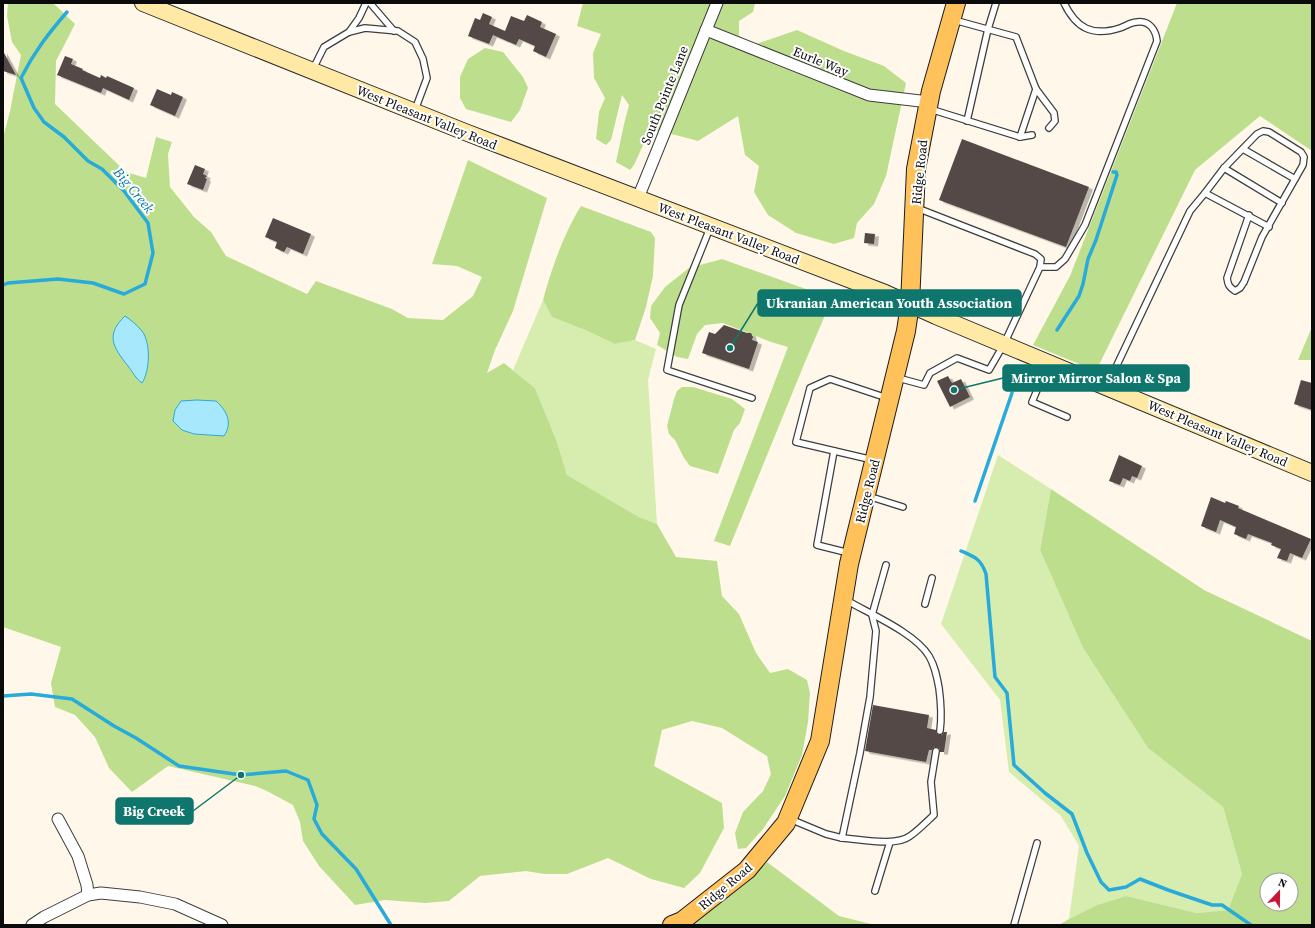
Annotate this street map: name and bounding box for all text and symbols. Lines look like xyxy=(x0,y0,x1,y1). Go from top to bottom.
street label: South Pointe Lane xyxy=(637,43,692,147)
street label: Eurle Way xyxy=(790,43,851,80)
street label: West Pleasant Valley Road xyxy=(354,81,500,154)
street label: Ridge Road xyxy=(908,138,931,205)
water label: Big Creek xyxy=(108,162,159,218)
street label: West Pleasant Valley Road xyxy=(656,199,803,269)
callout: Ukranian American Youth Association xyxy=(758,290,1021,316)
text: Ukranian American Youth Association xyxy=(766,293,1012,313)
callout: Mirror Mirror Salon & Spa xyxy=(1003,365,1189,391)
text: Mirror Mirror Salon & Spa xyxy=(1011,368,1181,388)
street label: West Pleasant Valley Road xyxy=(1145,396,1291,471)
street label: Ridge Road xyxy=(851,457,884,525)
callout: Big Creek xyxy=(116,798,193,824)
text: Big Creek xyxy=(123,801,186,821)
street label: Ridge Road xyxy=(695,858,756,914)
north arrow xyxy=(1259,872,1299,912)
text: N xyxy=(1276,875,1289,892)

